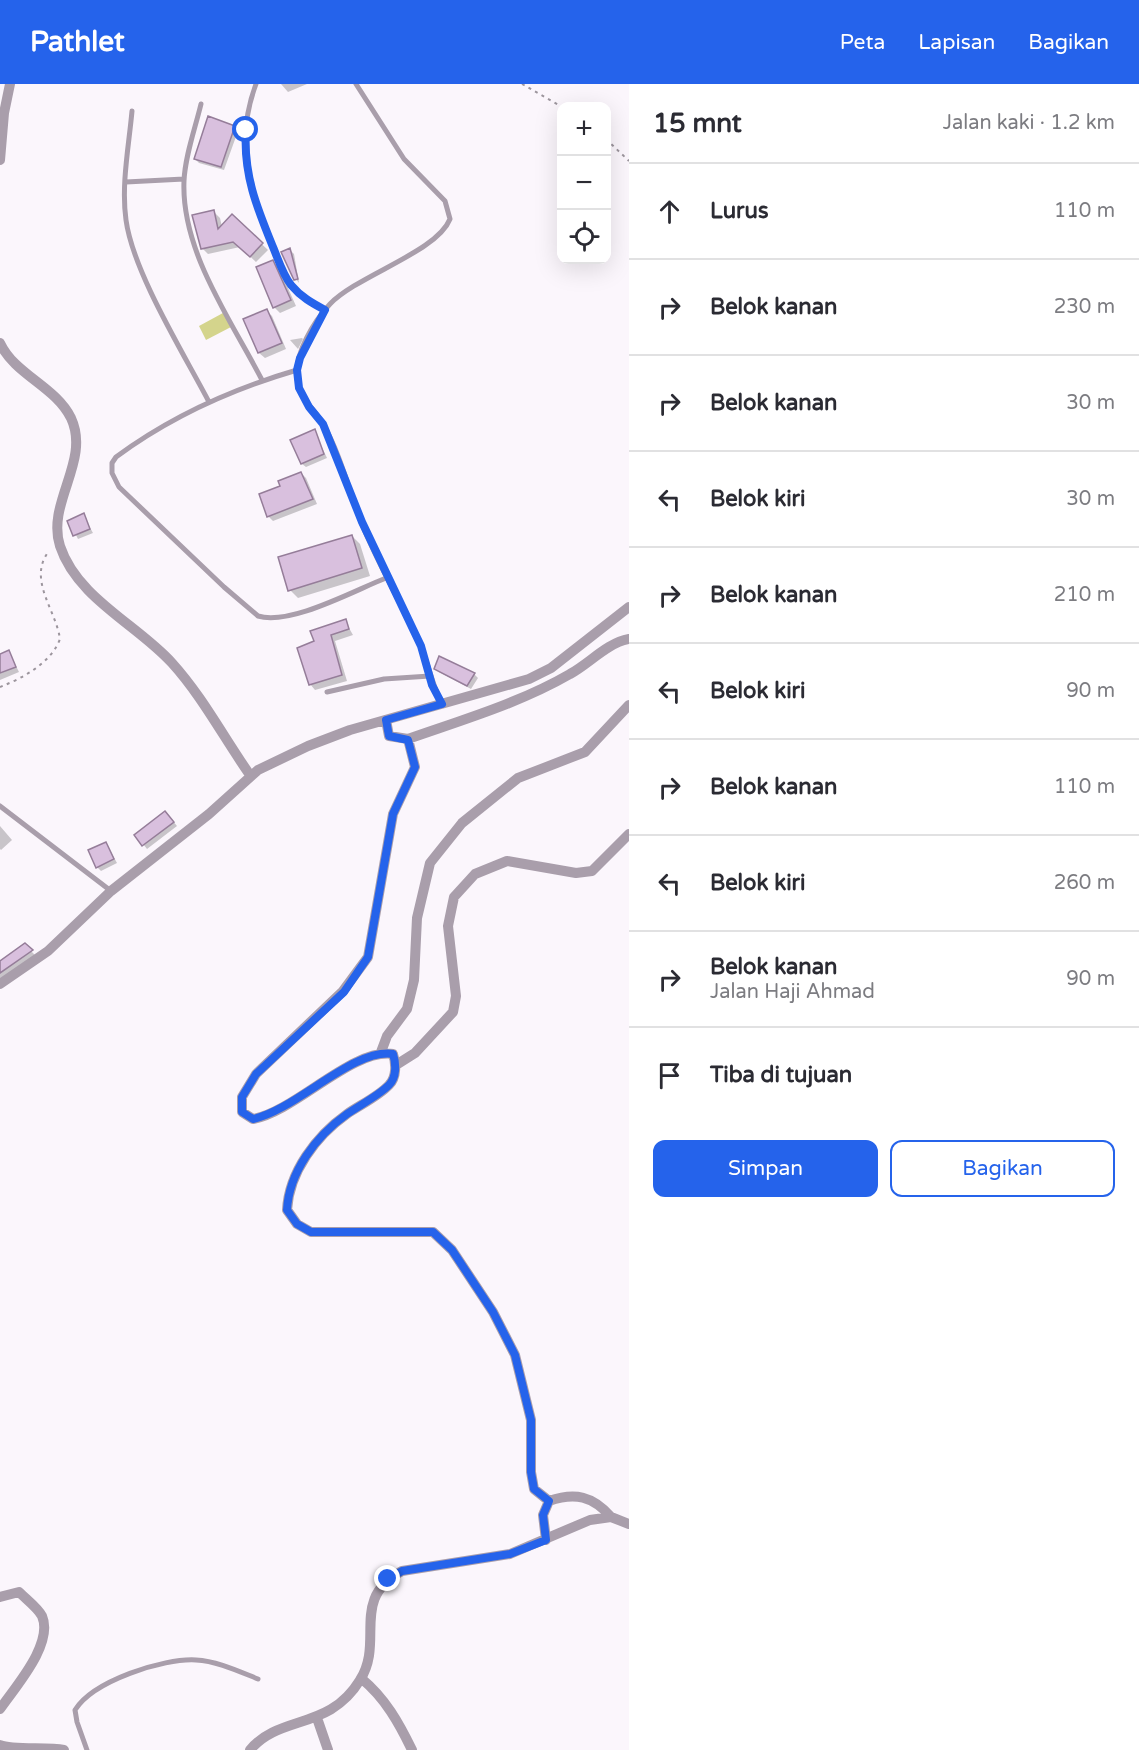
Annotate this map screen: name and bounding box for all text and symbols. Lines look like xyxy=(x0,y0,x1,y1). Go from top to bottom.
text: Pathlet xyxy=(30,25,125,59)
text: Peta xyxy=(840,30,885,55)
text: Lapisan xyxy=(918,30,995,55)
text: Bagikan xyxy=(1028,30,1109,55)
map controls xyxy=(557,102,611,264)
button: + xyxy=(557,102,611,156)
text: 15 mnt xyxy=(653,108,742,139)
text: Jalan kaki · 1.2 km xyxy=(943,111,1115,135)
route start xyxy=(232,116,258,142)
button: − xyxy=(557,156,611,210)
icon: ahead xyxy=(653,195,686,228)
text: Lurus xyxy=(710,198,768,224)
text: 110 m xyxy=(1054,199,1115,223)
button: locate xyxy=(557,210,611,264)
icon: right xyxy=(653,291,686,324)
text: Belok kanan xyxy=(710,294,837,320)
text: 230 m xyxy=(1054,295,1115,319)
icon: right xyxy=(653,387,686,420)
text: Belok kanan xyxy=(710,390,837,416)
text: 30 m xyxy=(1066,391,1115,415)
icon: left xyxy=(653,483,686,516)
text: Belok kiri xyxy=(710,486,806,512)
text: 30 m xyxy=(1066,487,1115,511)
icon: right xyxy=(653,579,686,612)
text: Belok kanan xyxy=(710,582,837,608)
text: 210 m xyxy=(1054,583,1115,607)
icon: left xyxy=(653,675,686,708)
text: Belok kiri xyxy=(710,678,806,704)
text: 90 m xyxy=(1066,679,1115,703)
icon: right xyxy=(653,771,686,804)
text: Belok kanan xyxy=(710,774,837,800)
text: 110 m xyxy=(1054,775,1115,799)
icon: left xyxy=(653,867,686,900)
text: Belok kiri xyxy=(710,870,806,896)
text: 260 m xyxy=(1054,871,1115,895)
text: Belok kanan xyxy=(710,954,837,980)
icon: right xyxy=(653,963,686,996)
text: 90 m xyxy=(1066,967,1115,991)
text: Jalan Haji Ahmad xyxy=(710,980,875,1004)
icon: arrive xyxy=(653,1059,686,1092)
text: Tiba di tujuan xyxy=(710,1062,852,1088)
button: Simpan xyxy=(653,1140,878,1197)
button: Bagikan xyxy=(890,1140,1115,1197)
route end xyxy=(374,1565,400,1591)

